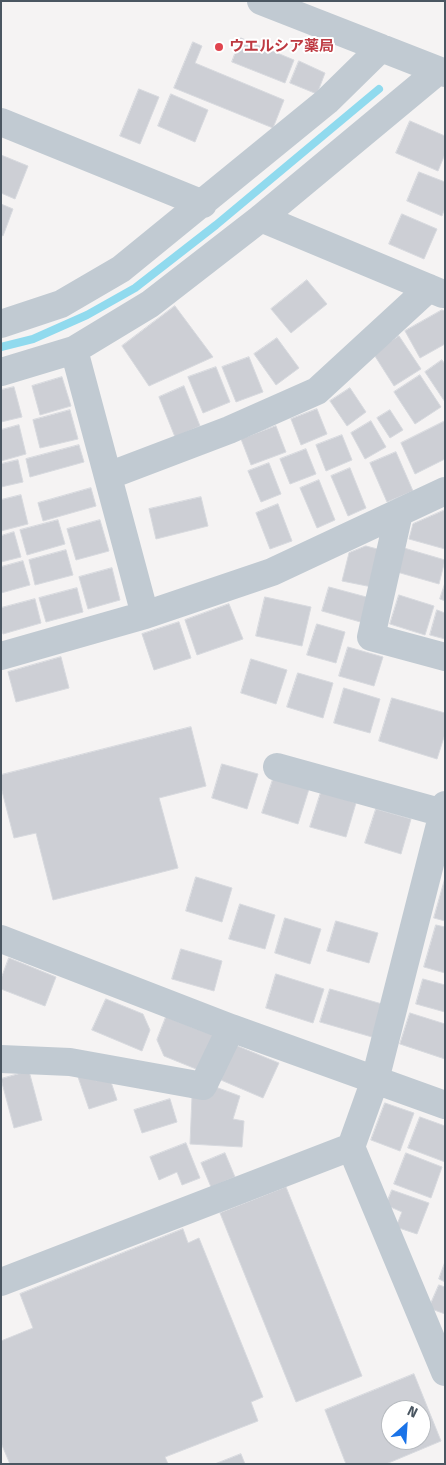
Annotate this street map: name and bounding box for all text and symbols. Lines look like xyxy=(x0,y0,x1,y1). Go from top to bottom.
place label: ウエルシア薬局 xyxy=(229,38,334,56)
marker: ウエルシア薬局 xyxy=(213,41,225,53)
north arrow xyxy=(381,1400,431,1450)
text: N xyxy=(404,1402,420,1422)

